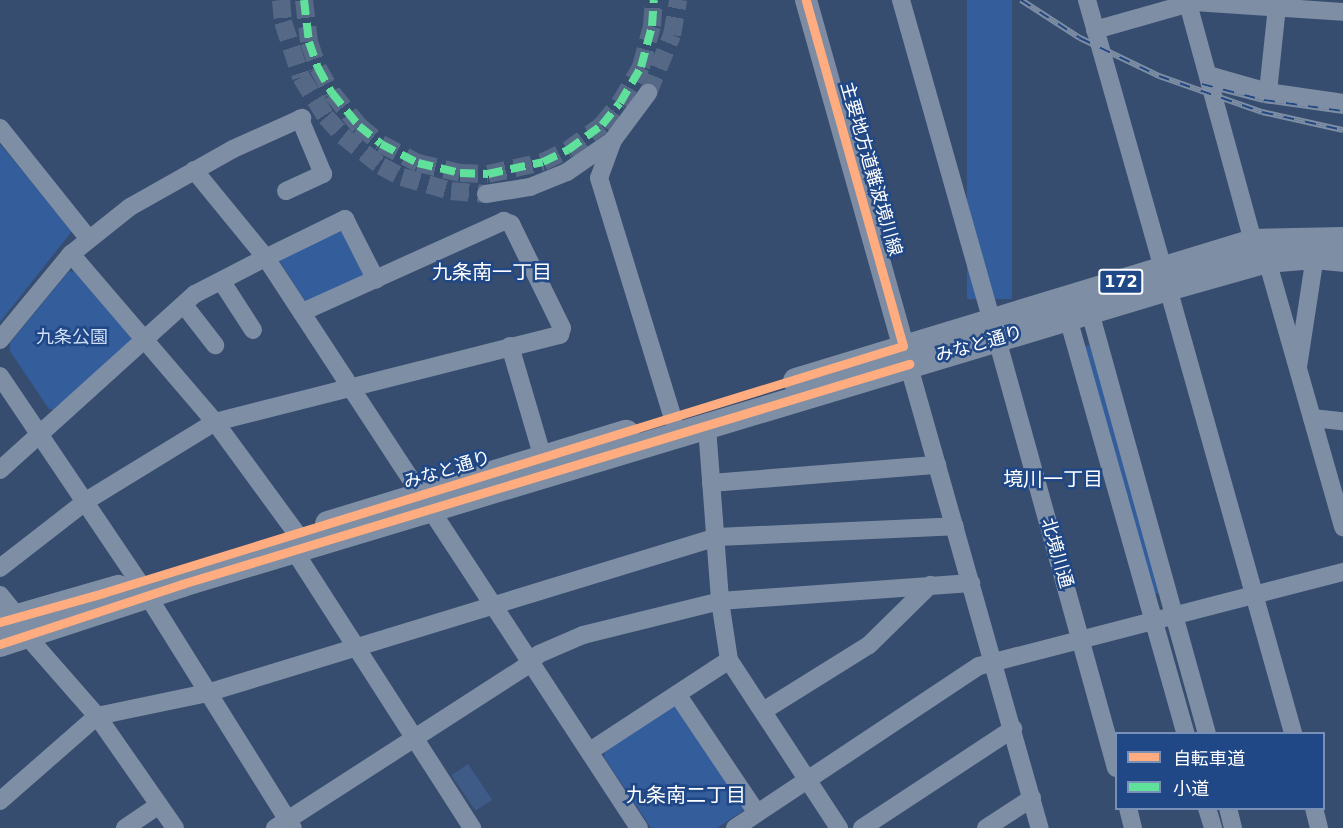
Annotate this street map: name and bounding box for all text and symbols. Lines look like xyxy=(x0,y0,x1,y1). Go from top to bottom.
street label: 主要地方道難波境川線 xyxy=(836,80,906,258)
district label: 九条南一丁目 xyxy=(432,260,552,284)
road number: 172 xyxy=(1097,269,1145,295)
street label: みなと通り xyxy=(933,321,1025,367)
park label: 九条公園 xyxy=(36,326,108,348)
street label: みなと通り xyxy=(401,447,493,493)
district label: 境川一丁目 xyxy=(1003,467,1103,491)
street label: 北境川通 xyxy=(1037,515,1077,591)
legend xyxy=(1115,732,1325,810)
text: 自転車道 xyxy=(1173,748,1245,769)
text: 小道 xyxy=(1173,778,1209,799)
district label: 九条南二丁目 xyxy=(626,783,746,807)

